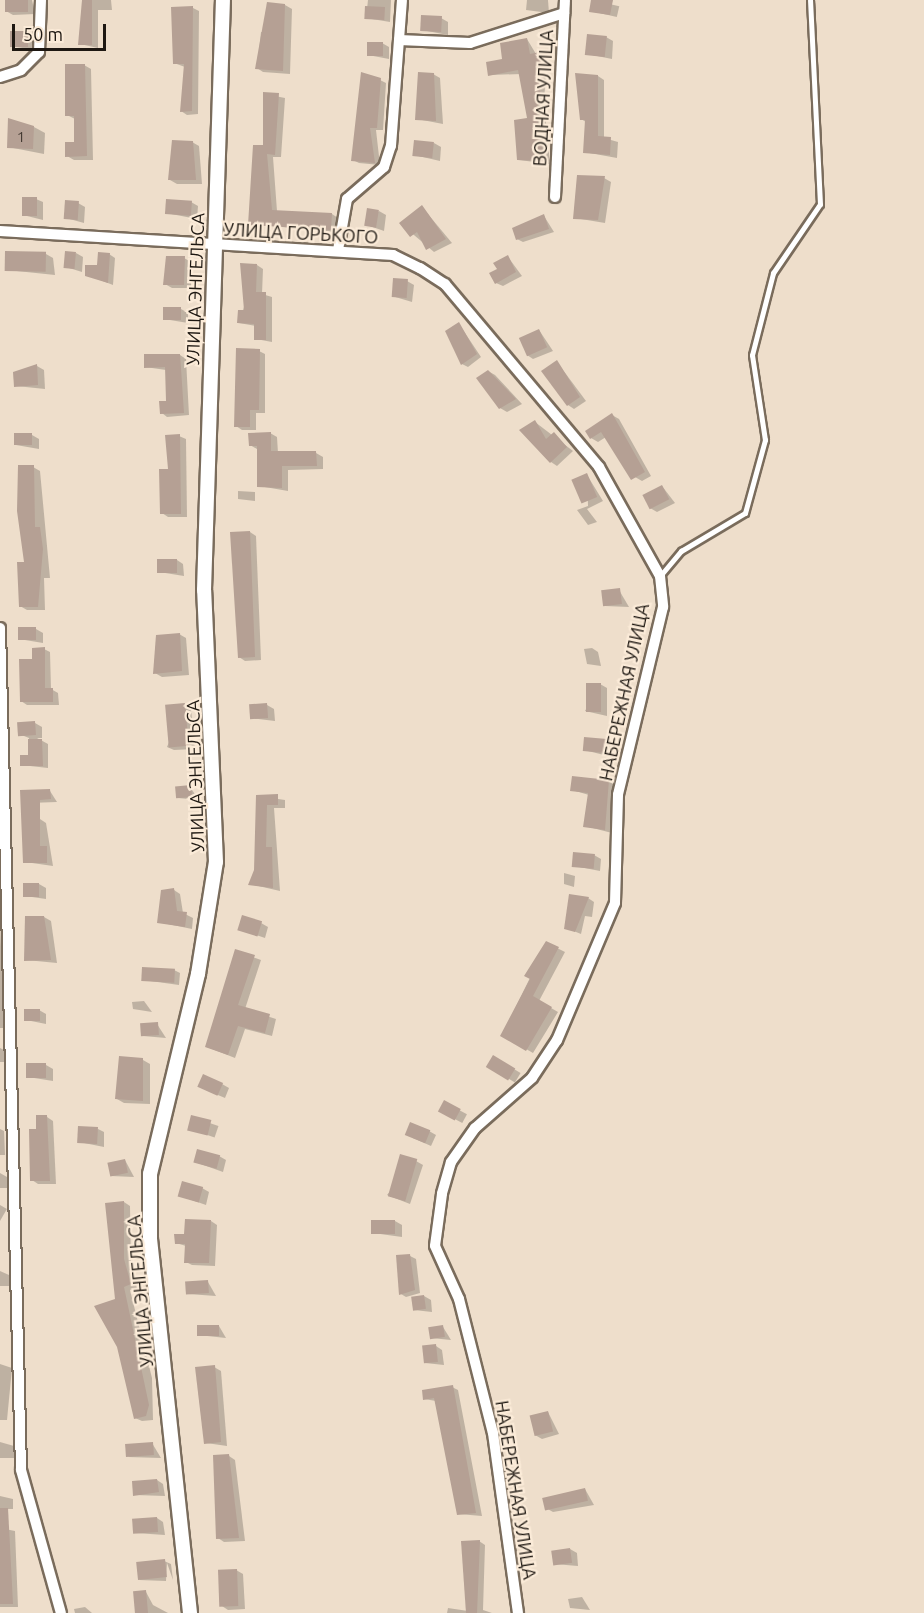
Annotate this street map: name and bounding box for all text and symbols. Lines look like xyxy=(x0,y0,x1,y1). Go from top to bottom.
scale bar xyxy=(15,12,110,50)
text: 50 m xyxy=(23,24,63,44)
street label: ВОДНАЯ УЛИЦА xyxy=(529,29,557,167)
house number: 1 xyxy=(17,128,25,146)
street label: УЛИЦА ЭНГЕЛЬСА xyxy=(182,212,208,366)
street label: УЛИЦА ГОРЬКОГО xyxy=(223,218,379,248)
street label: НАБЕРЕЖНАЯ УЛИЦА xyxy=(595,601,653,783)
street label: УЛИЦА ЭНГЕЛЬСА xyxy=(182,699,208,853)
street label: УЛИЦА ЭНГЕЛЬСА xyxy=(123,1214,157,1368)
street label: НАБЕРЕЖНАЯ УЛИЦА xyxy=(491,1399,541,1581)

